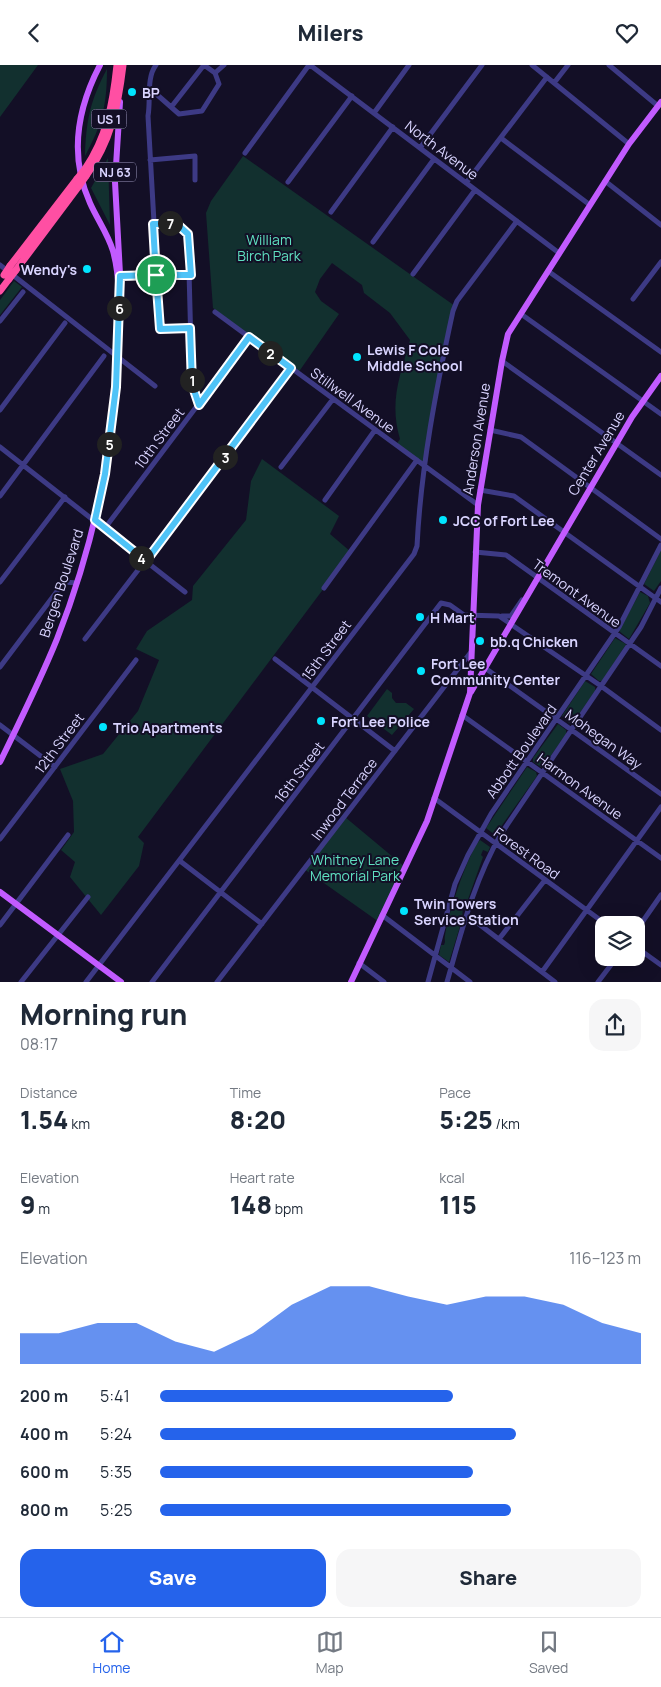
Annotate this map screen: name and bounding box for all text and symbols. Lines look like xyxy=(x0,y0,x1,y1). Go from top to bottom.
text: Milers xyxy=(298,18,363,48)
icon: back xyxy=(20,19,48,47)
icon: heart xyxy=(613,19,641,47)
place label: BP xyxy=(142,83,160,102)
marker: BP xyxy=(126,86,138,98)
road number: US 1 xyxy=(92,109,126,129)
street label: North Avenue xyxy=(401,116,483,184)
road number: NJ 63 xyxy=(94,163,136,181)
pin: 7 xyxy=(158,211,182,235)
text: 7 xyxy=(167,214,174,233)
park label: William Birch Park xyxy=(237,230,302,265)
pin xyxy=(135,254,177,296)
place label: Wendy's xyxy=(21,260,77,279)
icon: arrive xyxy=(142,261,170,289)
marker: Wendy's xyxy=(81,263,93,275)
pin: 6 xyxy=(106,295,132,321)
text: 6 xyxy=(115,299,124,318)
place label: Lewis F Cole Middle School xyxy=(367,340,463,375)
pin: 2 xyxy=(258,341,282,365)
text: 2 xyxy=(266,344,275,363)
marker: Lewis F Cole Middle School xyxy=(351,351,363,363)
street label: Stillwell Avenue xyxy=(307,363,399,437)
pin: 1 xyxy=(180,367,204,393)
text: 1 xyxy=(189,371,196,390)
street label: Anderson Avenue xyxy=(458,382,494,496)
street label: 10th Street xyxy=(130,403,188,472)
street label: Center Avenue xyxy=(563,407,629,499)
pin: 5 xyxy=(96,431,122,457)
text: 5 xyxy=(105,435,114,454)
pin: 3 xyxy=(212,445,238,469)
text: 3 xyxy=(221,448,230,467)
place label: JCC of Fort Lee xyxy=(453,511,555,530)
marker: JCC of Fort Lee xyxy=(437,514,449,526)
street label: Bergen Boulevard xyxy=(35,526,87,640)
pin: 4 xyxy=(128,545,154,571)
text: 4 xyxy=(137,549,146,568)
street label: Tremont Avenue xyxy=(529,554,625,632)
place label: H Mart xyxy=(430,608,475,627)
marker: H Mart xyxy=(414,611,426,623)
street label: 15th Street xyxy=(297,615,355,684)
place label: bb.q Chicken xyxy=(490,632,578,651)
marker: bb.q Chicken xyxy=(474,635,486,647)
place label: Fort Lee Community Center xyxy=(431,654,561,689)
marker: Fort Lee Community Center xyxy=(415,665,427,677)
street label: Abbott Boulevard xyxy=(481,700,561,802)
street label: Mohegan Way xyxy=(562,705,647,774)
street label: 12th Street xyxy=(30,709,88,777)
place label: Fort Lee Police xyxy=(331,712,430,731)
marker: Fort Lee Police xyxy=(315,715,327,727)
place label: Trio Apartments xyxy=(113,718,223,737)
marker: Trio Apartments xyxy=(97,721,109,733)
street label: 16th Street xyxy=(270,737,328,806)
street label: Harmon Avenue xyxy=(533,748,627,824)
street label: Inwood Terrace xyxy=(307,754,381,844)
street label: Forest Road xyxy=(490,823,564,883)
park label: Whitney Lane Memorial Park xyxy=(310,850,401,885)
place label: Twin Towers Service Station xyxy=(414,894,519,929)
marker: Twin Towers Service Station xyxy=(398,905,410,917)
map controls xyxy=(595,916,645,966)
button: layers xyxy=(595,916,645,966)
text: Morning run xyxy=(20,995,187,1033)
button: share xyxy=(589,999,641,1051)
text: 08:17 xyxy=(20,1033,58,1055)
text: Distance xyxy=(20,1083,77,1102)
text: Time xyxy=(230,1083,261,1102)
text: Pace xyxy=(439,1083,471,1102)
text: 1.54 xyxy=(20,1102,68,1137)
text: 8:20 xyxy=(230,1102,286,1137)
text: 5:25 xyxy=(439,1102,493,1137)
text: km xyxy=(68,1114,90,1133)
text: /km xyxy=(493,1114,520,1133)
text: Elevation xyxy=(20,1168,79,1187)
text: Heart rate xyxy=(230,1168,295,1187)
text: kcal xyxy=(439,1168,465,1187)
text: 9 xyxy=(20,1187,36,1222)
text: 148 xyxy=(230,1187,272,1222)
text: 115 xyxy=(439,1187,477,1222)
text: m xyxy=(36,1199,50,1218)
text: bpm xyxy=(272,1199,303,1218)
text: Elevation xyxy=(20,1247,88,1269)
text: 116–123 m xyxy=(569,1247,641,1269)
text: 200 m xyxy=(20,1385,68,1407)
text: 5:41 xyxy=(100,1385,130,1407)
text: 400 m xyxy=(20,1423,68,1445)
text: 5:24 xyxy=(100,1423,132,1445)
text: 600 m xyxy=(20,1461,69,1483)
text: 5:35 xyxy=(100,1461,132,1483)
text: 800 m xyxy=(20,1499,68,1521)
text: 5:25 xyxy=(100,1499,132,1521)
button: Save xyxy=(20,1549,326,1607)
button: Share xyxy=(336,1549,641,1607)
tab: Home xyxy=(93,1628,130,1677)
tab: Map xyxy=(316,1628,344,1677)
tab: Saved xyxy=(529,1628,568,1677)

